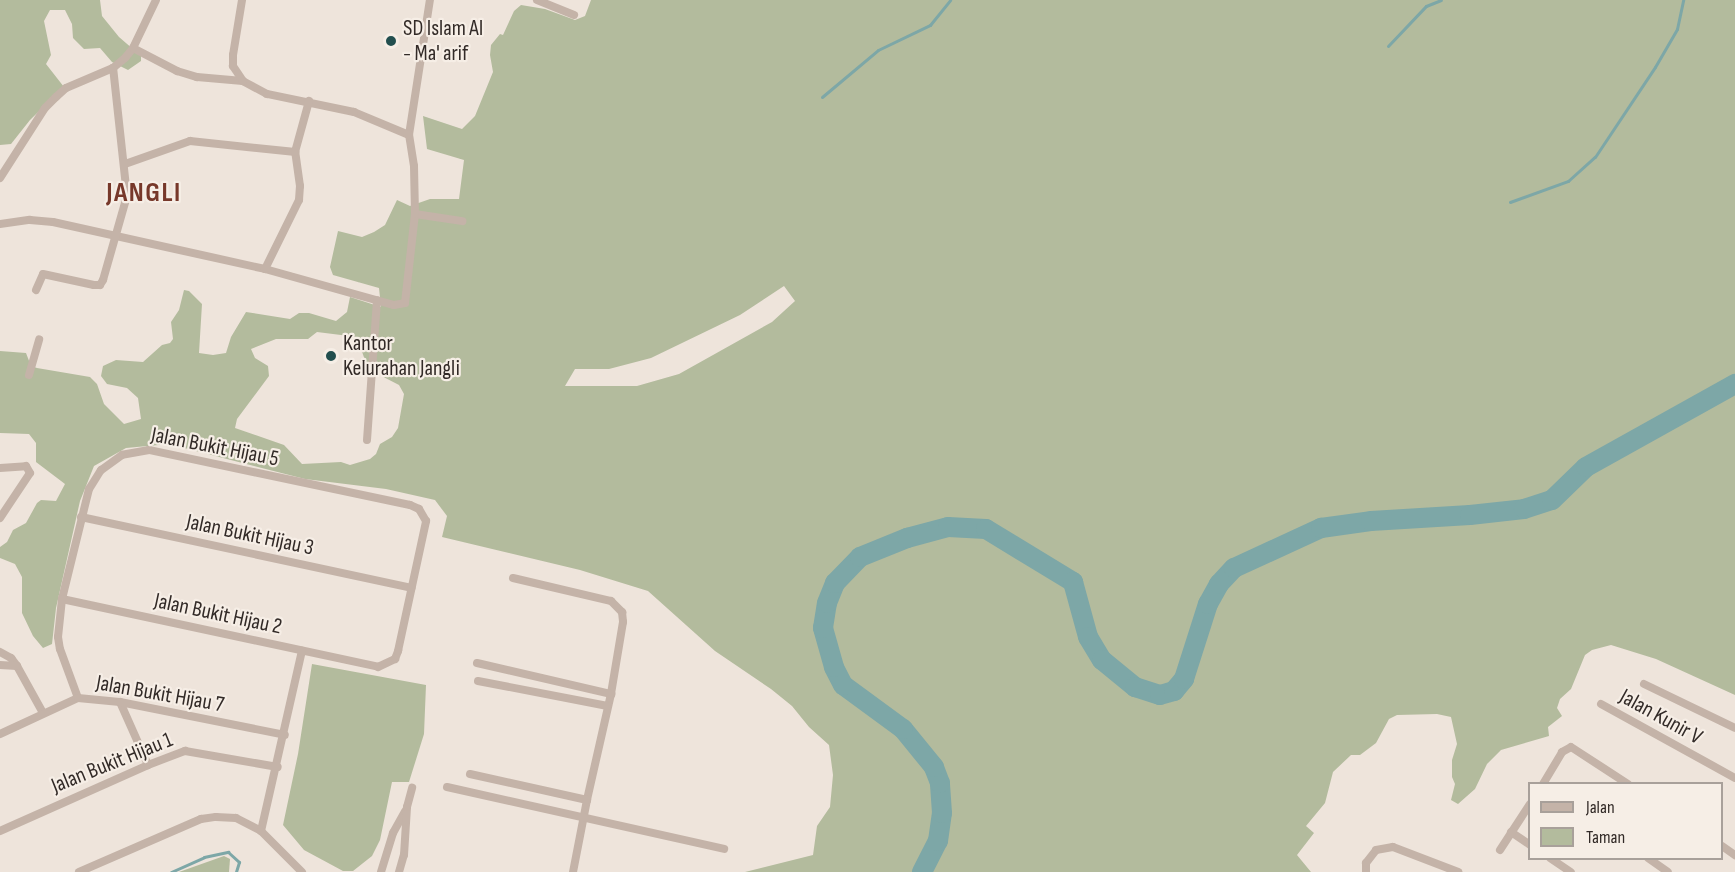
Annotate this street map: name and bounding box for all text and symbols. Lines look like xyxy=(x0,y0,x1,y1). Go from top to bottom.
place label: SD Islam Al - Ma' arif xyxy=(403,15,483,66)
marker: SD Islam Al - Ma' arif xyxy=(384,34,398,48)
district label: JANGLI xyxy=(106,176,182,210)
place label: Kantor Kelurahan Jangli xyxy=(343,330,460,382)
marker: Kantor Kelurahan Jangli xyxy=(324,349,338,363)
street label: Jalan Bukit Hijau 5 xyxy=(149,422,281,472)
street label: Jalan Bukit Hijau 3 xyxy=(184,509,316,561)
street label: Jalan Bukit Hijau 2 xyxy=(152,588,284,640)
street label: Jalan Bukit Hijau 7 xyxy=(94,670,226,718)
street label: Jalan Kunir V xyxy=(1615,684,1707,750)
street label: Jalan Bukit Hijau 1 xyxy=(48,727,176,799)
legend xyxy=(1528,782,1723,860)
text: Jalan xyxy=(1586,797,1615,818)
text: Taman xyxy=(1586,827,1625,848)

